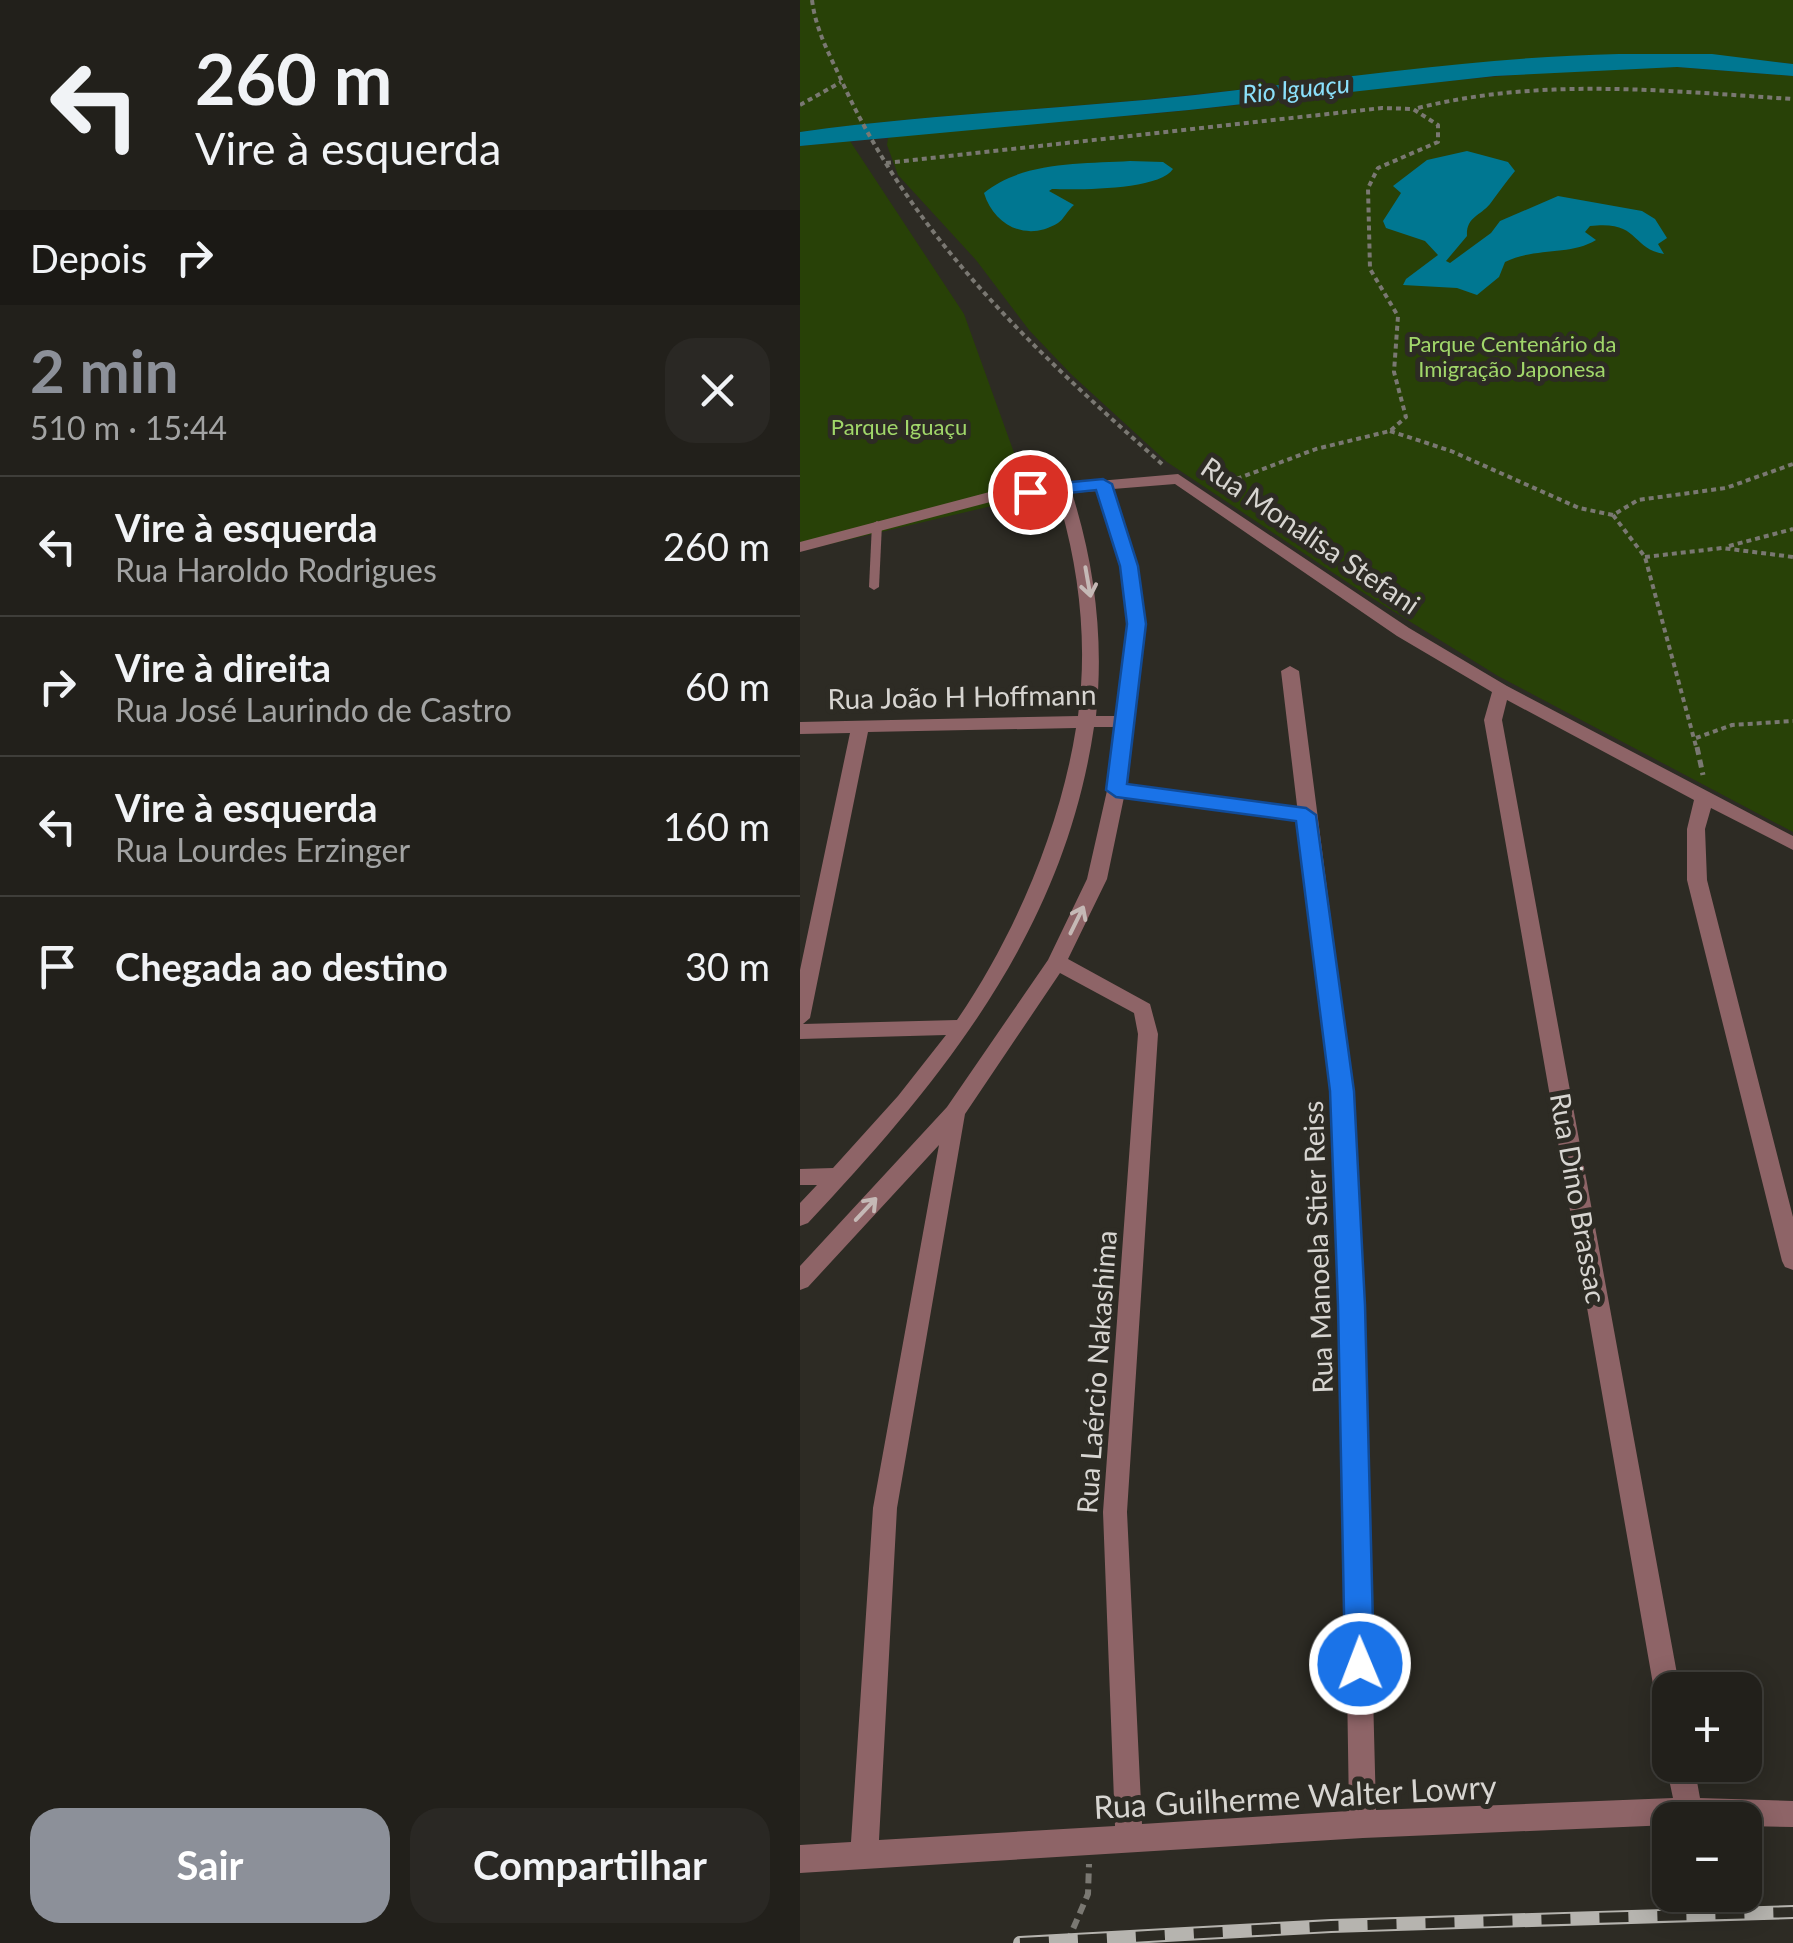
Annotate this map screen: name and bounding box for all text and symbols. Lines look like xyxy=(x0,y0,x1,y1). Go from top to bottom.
text: 260 m xyxy=(195,36,392,120)
icon: left xyxy=(30,40,160,170)
water label: Rio Iguaçu xyxy=(1241,67,1351,109)
text: Vire à esquerda xyxy=(195,121,501,175)
icon: right xyxy=(167,230,222,285)
text: Depois xyxy=(30,235,147,281)
park label: Parque Centenário da Imigração Japonesa xyxy=(1408,330,1616,382)
text: 2 min xyxy=(30,334,179,406)
button: close xyxy=(665,338,770,443)
text: 510 m · 15:44 xyxy=(30,408,227,447)
park label: Parque Iguaçu xyxy=(831,413,967,440)
street label: Rua Monalisa Stefani xyxy=(1195,449,1427,621)
pin xyxy=(988,450,1073,535)
icon: arrive xyxy=(1003,465,1058,520)
text: Vire à esquerda xyxy=(115,504,378,550)
icon: left xyxy=(30,519,85,574)
text: 260 m xyxy=(663,523,770,569)
text: Rua Haroldo Rodrigues xyxy=(115,550,437,589)
one-way arrow xyxy=(1079,565,1098,598)
text: Vire à direita xyxy=(115,644,331,690)
icon: right xyxy=(30,659,85,714)
text: 60 m xyxy=(685,663,770,709)
street label: Rua João H Hoffmann xyxy=(827,677,1097,715)
text: Rua José Laurindo de Castro xyxy=(115,690,512,729)
text: Vire à esquerda xyxy=(115,784,378,830)
icon: left xyxy=(30,799,85,854)
text: 160 m xyxy=(663,803,770,849)
text: Rua Lourdes Erzinger xyxy=(115,830,410,869)
one-way arrow xyxy=(1069,906,1088,936)
icon: arrive xyxy=(30,939,85,994)
text: Chegada ao destino xyxy=(115,943,448,989)
text: 30 m xyxy=(685,943,770,989)
street label: Rua Dino Brassac xyxy=(1544,1090,1614,1306)
street label: Rua Manoela Stier Reiss xyxy=(1295,1100,1339,1394)
one-way arrow xyxy=(854,1197,877,1222)
street label: Rua Laércio Nakashima xyxy=(1069,1229,1123,1515)
position arrow xyxy=(1308,1612,1412,1716)
map controls xyxy=(1652,1672,1762,1912)
button: + xyxy=(1652,1672,1762,1782)
street label: Rua Guilherme Walter Lowry xyxy=(1092,1766,1498,1826)
button: − xyxy=(1652,1802,1762,1912)
button: Sair xyxy=(30,1808,390,1923)
button: Compartilhar xyxy=(410,1808,770,1923)

